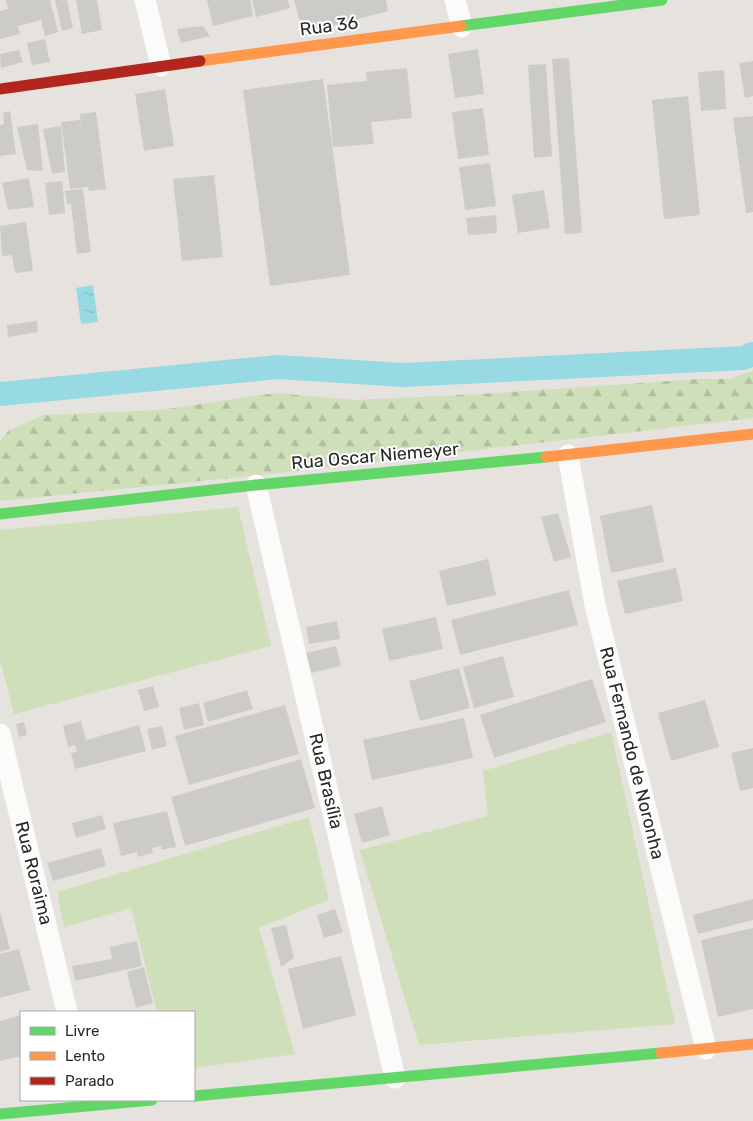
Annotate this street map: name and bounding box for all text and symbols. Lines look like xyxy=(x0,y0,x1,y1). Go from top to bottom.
street label: Rua 36 xyxy=(299,11,360,40)
street label: Rua Oscar Niemeyer xyxy=(290,438,460,474)
street label: Rua Fernando de Noronha xyxy=(595,644,669,862)
street label: Rua Brasília xyxy=(304,731,348,831)
street label: Rua Roraima xyxy=(11,819,57,927)
legend xyxy=(20,1011,195,1101)
text: Livre xyxy=(65,1022,99,1040)
text: Lento xyxy=(65,1047,105,1065)
text: Parado xyxy=(65,1072,114,1090)

